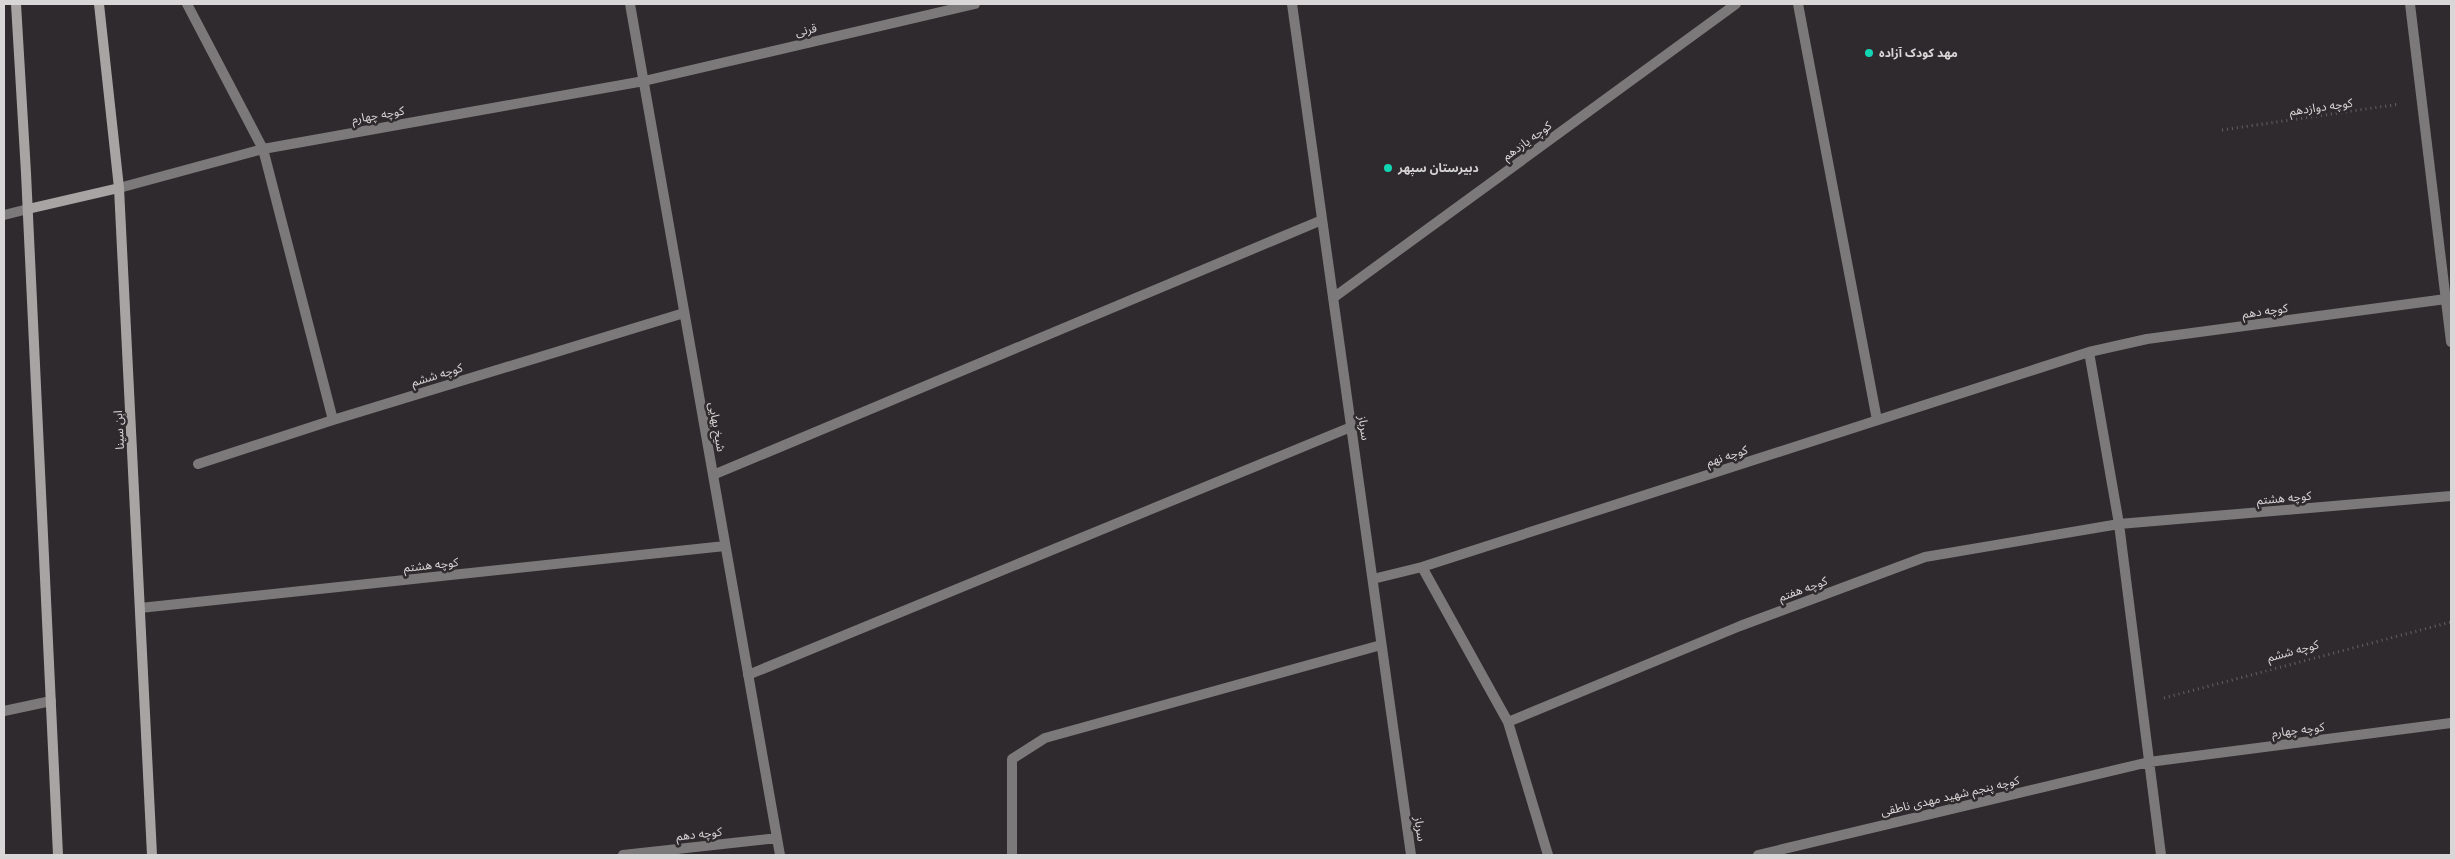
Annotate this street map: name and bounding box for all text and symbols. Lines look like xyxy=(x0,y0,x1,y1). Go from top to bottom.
street label: قرنی xyxy=(793,19,818,40)
place label: مهد کودک آزاده xyxy=(1879,44,1958,61)
marker: مهد کودک آزاده xyxy=(1863,47,1875,59)
street label: کوچه دوازدهم xyxy=(2288,93,2355,120)
street label: کوچه چهارم xyxy=(350,101,407,128)
street label: کوچه یازدهم xyxy=(1499,116,1556,165)
place label: دبیرستان سپهر xyxy=(1397,159,1479,177)
marker: دبیرستان سپهر xyxy=(1382,162,1394,174)
street label: کوچه دهم xyxy=(2241,299,2290,323)
street label: کوچه ششم xyxy=(409,358,466,391)
street label: شیخ بهایی xyxy=(704,401,730,453)
street label: ابن سینا xyxy=(109,410,128,450)
street label: سرباز xyxy=(1354,413,1375,441)
street label: کوچه نهم xyxy=(1704,441,1751,471)
street label: کوچه هشتم xyxy=(2256,487,2313,509)
street label: کوچه هشتم xyxy=(403,553,460,577)
street label: کوچه هفتم xyxy=(1776,572,1831,606)
street label: کوچه ششم xyxy=(2265,635,2322,667)
street label: کوچه چهارم xyxy=(2271,718,2326,742)
street label: کوچه پنجم شهید مهدی ناطقی xyxy=(1879,771,2022,821)
street label: سرباز xyxy=(1410,814,1431,842)
street label: کوچه دهم xyxy=(675,823,724,845)

